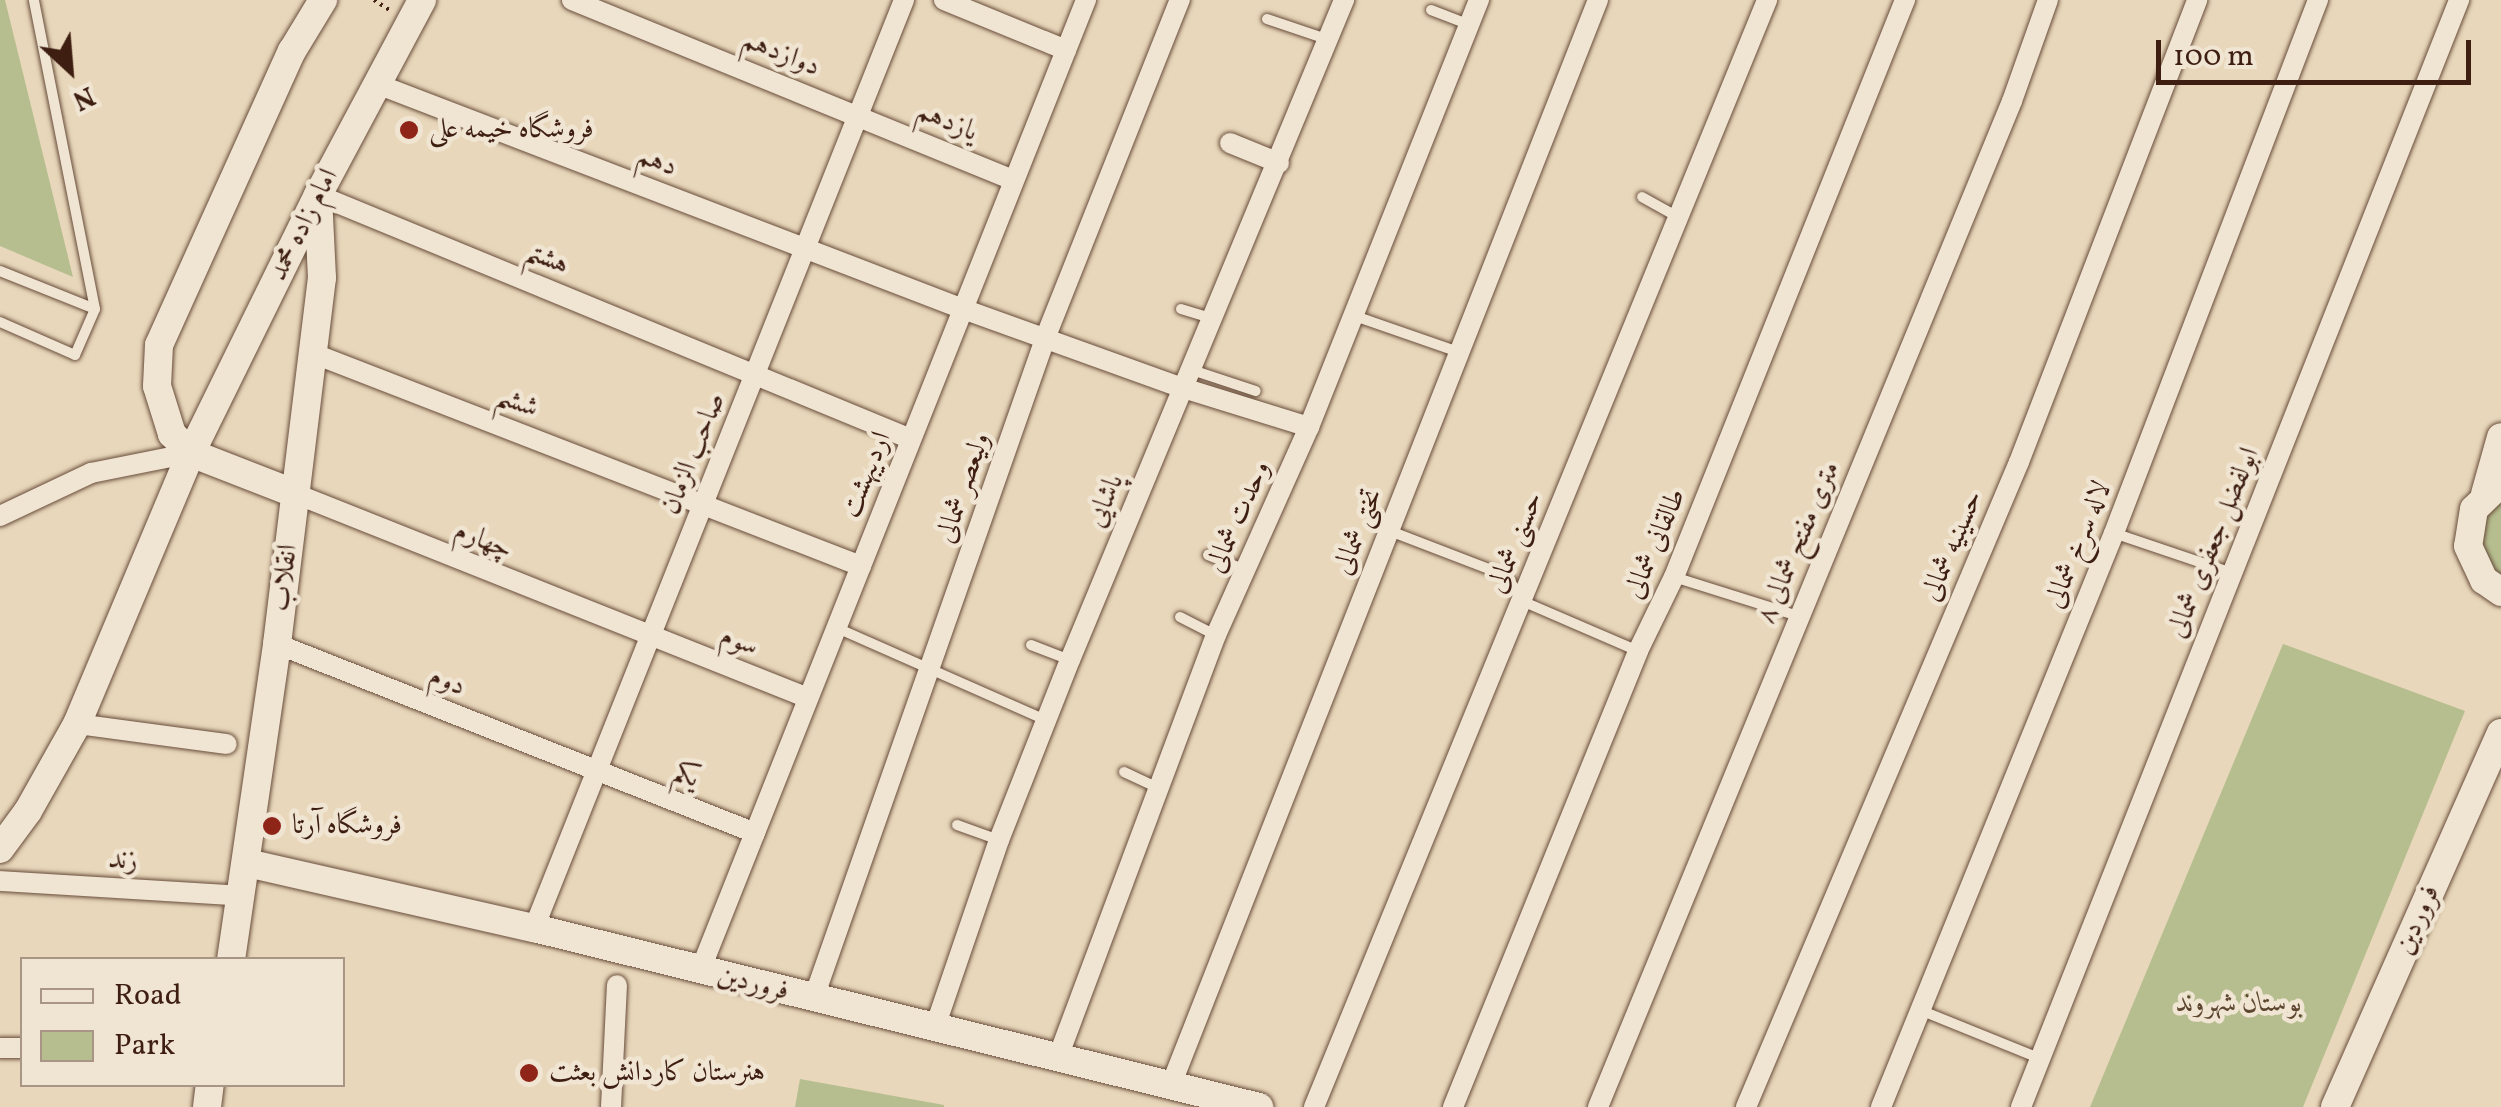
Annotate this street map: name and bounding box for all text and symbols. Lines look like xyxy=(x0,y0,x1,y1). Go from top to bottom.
north arrow xyxy=(20,20,120,120)
scale bar xyxy=(2161,20,2476,82)
street label: دوازدهم xyxy=(737,23,825,85)
text: 100 m xyxy=(2173,36,2254,78)
text: N xyxy=(66,75,101,119)
street label: یازدهم xyxy=(912,94,982,150)
place label: فروشگاه خیمه علی xyxy=(429,113,594,147)
marker: فروشگاه خیمه علی xyxy=(398,119,420,141)
street label: دهم xyxy=(632,139,682,185)
street label: امام زاده محمد xyxy=(262,163,346,287)
street label: هشتم xyxy=(520,235,574,283)
street label: ششم xyxy=(491,380,543,426)
street label: صاحب الزمان xyxy=(654,388,734,520)
street label: اردیبهشت xyxy=(835,427,899,523)
street label: ولیعصر شمالی xyxy=(929,428,999,548)
street label: ابولفضل جعفری شمالی xyxy=(2161,443,2267,643)
street label: وحدت شمالی xyxy=(1199,456,1279,578)
street label: ۸ متری مفتح شمالی xyxy=(1750,457,1848,629)
street label: پاشایی xyxy=(1080,469,1132,533)
street label: لاله سرخ شمالی xyxy=(2038,477,2120,613)
street label: تختی شمالی xyxy=(1327,484,1391,580)
street label: طالقانی شمالی xyxy=(1618,484,1694,604)
street label: حسینیه شمالی xyxy=(1915,486,1991,606)
street label: حسنی شمالی xyxy=(1481,487,1551,599)
street label: چهارم xyxy=(449,514,517,568)
street label: انقلاب xyxy=(264,543,306,613)
street label: سوم xyxy=(715,619,763,665)
street label: دوم xyxy=(424,660,470,704)
street label: یکم xyxy=(668,756,704,796)
place label: فروشگاه آرتا xyxy=(292,809,402,843)
marker: فروشگاه آرتا xyxy=(261,815,283,837)
street label: زند xyxy=(107,843,139,879)
street label: فروردین xyxy=(2388,880,2448,960)
legend xyxy=(20,957,345,1087)
street label: فروردین xyxy=(714,959,792,1009)
text: Road xyxy=(114,975,182,1017)
park label: بوستان شهروند xyxy=(2176,987,2302,1021)
text: Park xyxy=(114,1025,175,1067)
place label: هنرستان کاردانش بعثت xyxy=(549,1056,765,1090)
marker: هنرستان کاردانش بعثت xyxy=(518,1062,540,1084)

